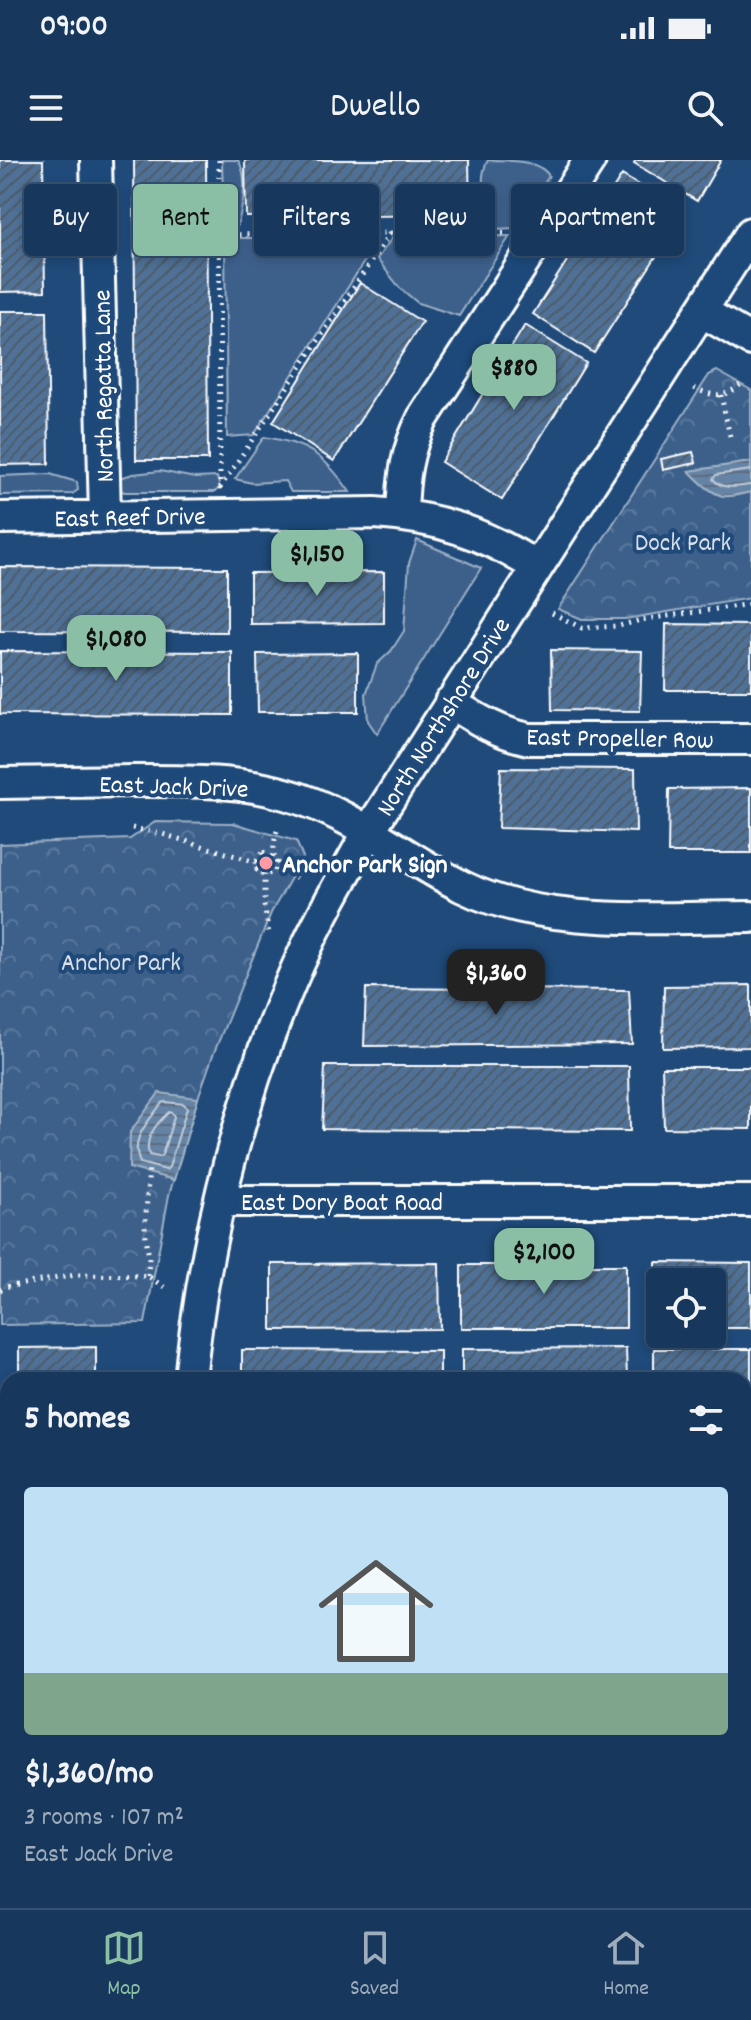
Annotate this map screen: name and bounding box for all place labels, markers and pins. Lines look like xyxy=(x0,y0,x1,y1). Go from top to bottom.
pin: $880 xyxy=(467,344,561,412)
pin: $1,150 xyxy=(252,530,382,598)
pin: $1,080 xyxy=(51,615,181,683)
place label: Anchor Park Sign xyxy=(282,848,448,885)
marker: Anchor Park Sign xyxy=(257,854,275,872)
pin: $1,360 xyxy=(431,949,561,1017)
pin: $2,100 xyxy=(479,1228,609,1296)

